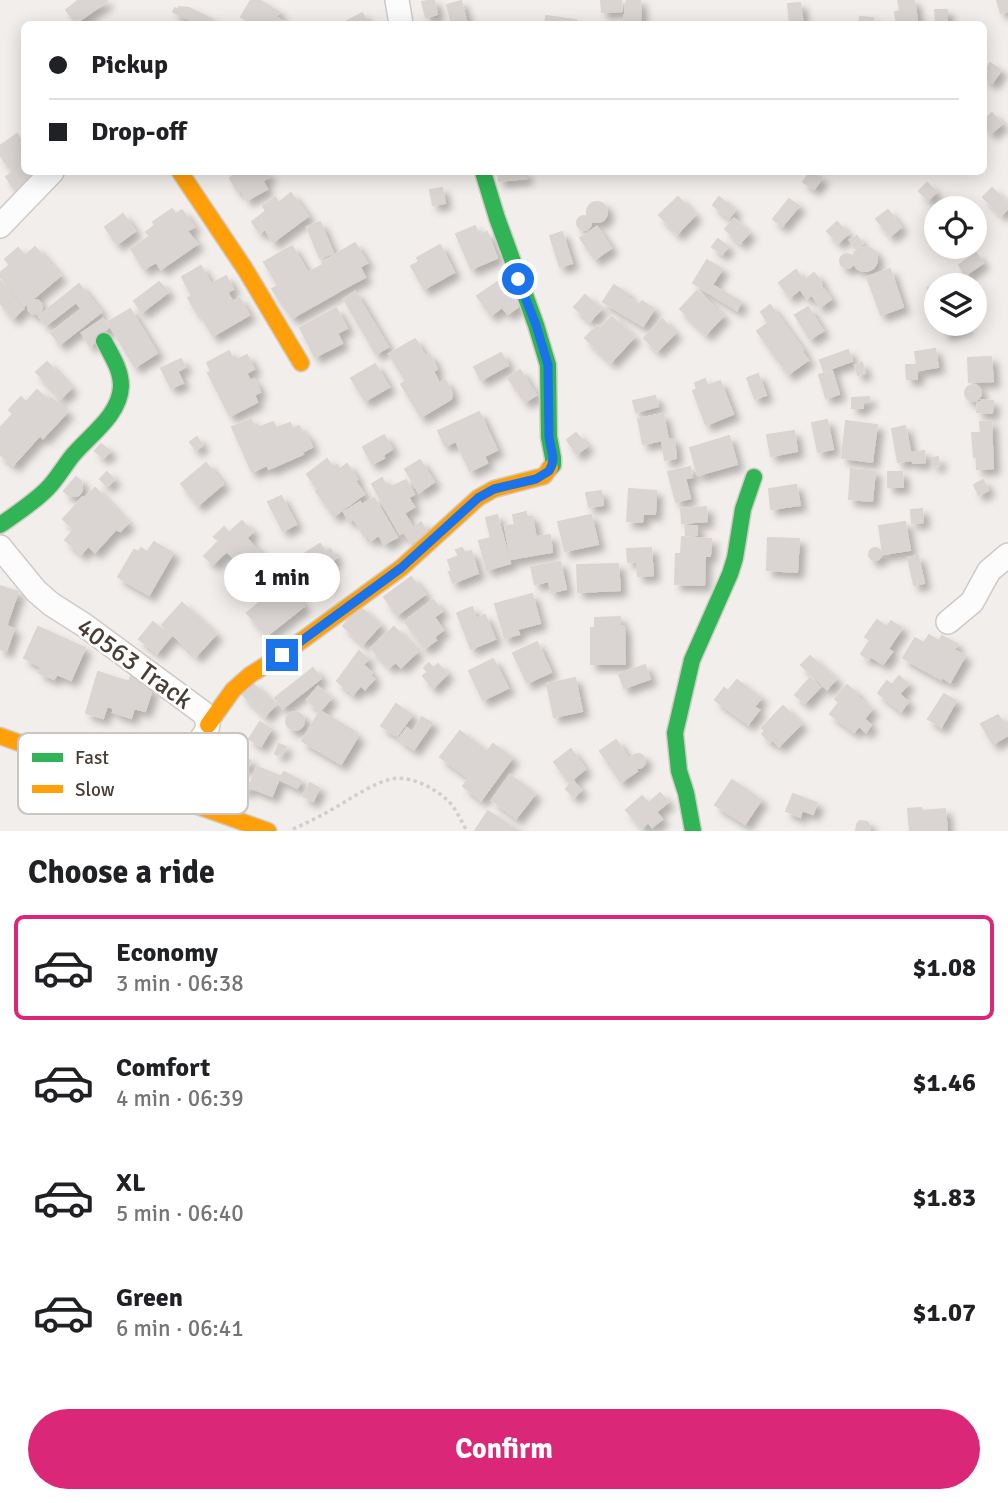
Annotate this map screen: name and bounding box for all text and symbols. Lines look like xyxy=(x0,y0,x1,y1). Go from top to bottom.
text: Pickup xyxy=(91,49,168,81)
text: Drop-off xyxy=(91,116,187,148)
map controls xyxy=(924,196,987,336)
button: locate xyxy=(924,196,987,259)
route start xyxy=(502,263,534,295)
button: layers xyxy=(924,273,987,336)
callout: 1 min xyxy=(224,554,340,602)
text: 1 min xyxy=(254,563,310,592)
street label: 40563 Track xyxy=(70,611,199,716)
route end xyxy=(266,639,298,671)
legend xyxy=(18,733,248,814)
text: Fast xyxy=(75,746,109,770)
text: Slow xyxy=(75,778,115,802)
text: Choose a ride xyxy=(28,853,215,892)
icon: car xyxy=(32,936,95,999)
text: Economy xyxy=(116,937,218,969)
text: $1.08 xyxy=(912,952,976,984)
text: 3 min · 06:38 xyxy=(116,969,244,998)
icon: car xyxy=(32,1051,95,1114)
text: Comfort xyxy=(116,1052,210,1084)
text: $1.46 xyxy=(912,1067,976,1099)
text: 4 min · 06:39 xyxy=(116,1084,244,1113)
icon: car xyxy=(32,1166,95,1229)
text: XL xyxy=(116,1167,146,1199)
text: $1.83 xyxy=(912,1182,976,1214)
text: 5 min · 06:40 xyxy=(116,1199,244,1228)
icon: car xyxy=(32,1281,95,1344)
text: Green xyxy=(116,1282,183,1314)
text: $1.07 xyxy=(912,1297,976,1329)
text: 6 min · 06:41 xyxy=(116,1314,244,1343)
button: Confirm xyxy=(28,1409,980,1489)

